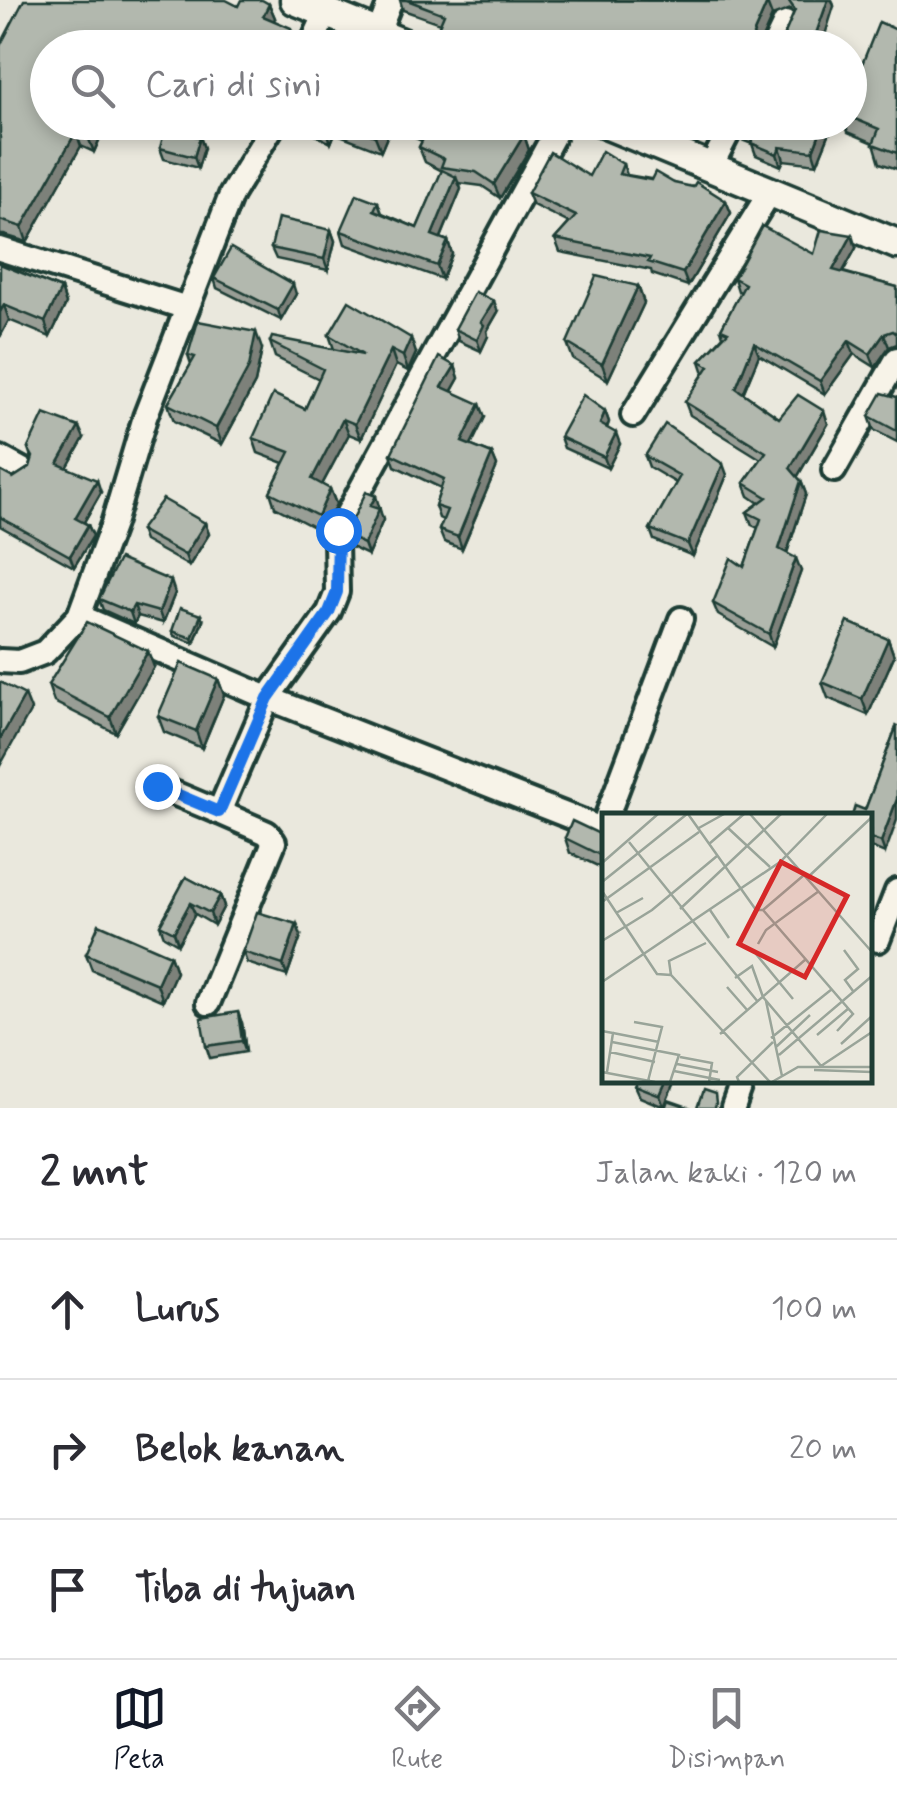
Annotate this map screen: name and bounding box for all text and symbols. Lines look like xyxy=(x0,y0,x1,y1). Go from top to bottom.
search box xyxy=(30,30,867,140)
icon: search xyxy=(65,58,120,113)
text: Cari di sini xyxy=(145,61,322,110)
route start xyxy=(316,508,362,554)
route end xyxy=(135,764,181,810)
inset map xyxy=(602,813,872,1083)
text: 2 mnt xyxy=(40,1146,148,1201)
text: Jalan kaki · 120 m xyxy=(595,1152,857,1194)
icon: ahead xyxy=(40,1282,95,1337)
text: Lurus xyxy=(135,1285,219,1334)
text: 100 m xyxy=(771,1288,857,1330)
icon: right xyxy=(40,1422,95,1477)
text: Belok kanan xyxy=(135,1425,344,1474)
text: 20 m xyxy=(789,1428,857,1470)
icon: arrive xyxy=(40,1562,95,1617)
text: Tiba di tujuan xyxy=(135,1565,356,1614)
tab: Peta xyxy=(112,1681,167,1778)
tab: Rute xyxy=(390,1681,445,1778)
tab: Disimpan xyxy=(668,1681,785,1778)

